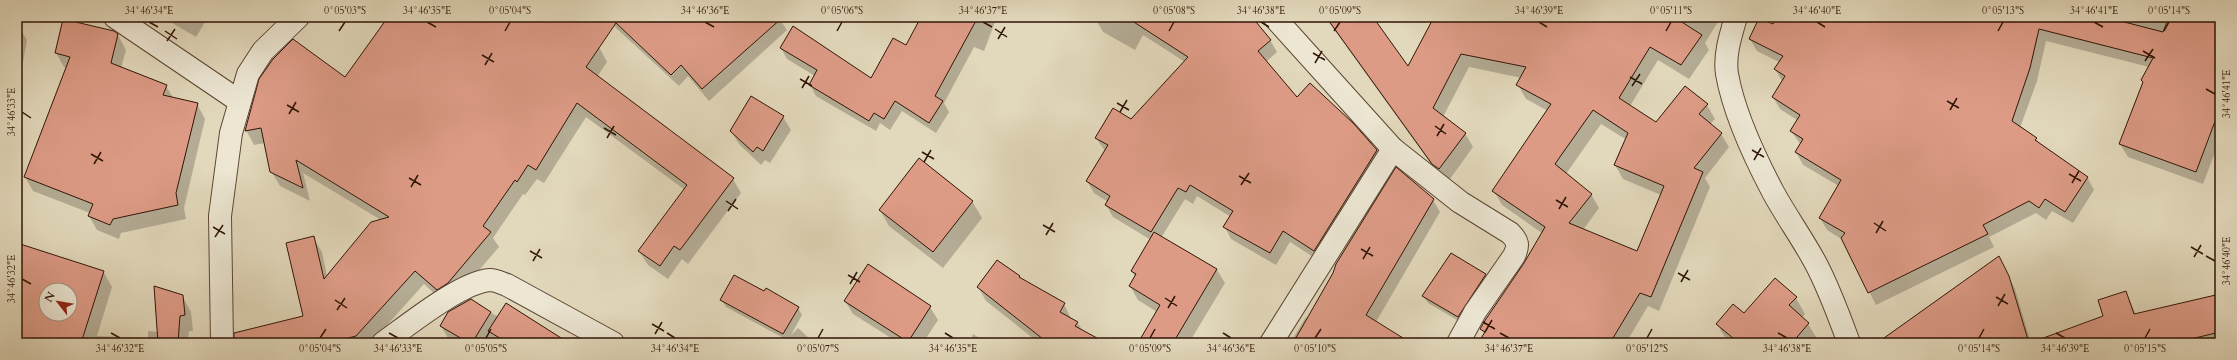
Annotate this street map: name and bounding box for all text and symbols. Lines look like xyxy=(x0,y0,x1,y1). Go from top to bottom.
text: 34°46'34"E xyxy=(125,4,173,18)
text: 0°05'03"S xyxy=(324,4,366,18)
text: 34°46'35"E xyxy=(403,4,451,18)
text: 0°05'04"S xyxy=(489,4,531,18)
text: 34°46'36"E xyxy=(681,4,729,18)
text: 0°05'06"S xyxy=(821,4,863,18)
text: 34°46'37"E xyxy=(959,4,1007,18)
text: 0°05'08"S xyxy=(1153,4,1195,18)
text: 34°46'38"E xyxy=(1237,4,1285,18)
text: 0°05'09"S xyxy=(1319,4,1361,18)
text: 34°46'39"E xyxy=(1515,4,1563,18)
text: 0°05'11"S xyxy=(1650,4,1692,18)
text: 34°46'40"E xyxy=(1793,4,1841,18)
text: 0°05'13"S xyxy=(1982,4,2024,18)
text: 34°46'41"E xyxy=(2070,4,2118,18)
text: 0°05'14"S xyxy=(2148,4,2190,18)
text: 34°46'41"E xyxy=(2220,70,2234,118)
text: 34°46'33"E xyxy=(5,88,19,136)
text: 34°46'40"E xyxy=(2220,237,2234,285)
text: 34°46'32"E xyxy=(5,255,19,303)
north arrow xyxy=(38,282,78,322)
text: N xyxy=(41,289,59,305)
text: 34°46'32"E xyxy=(96,342,144,356)
text: 0°05'04"S xyxy=(299,342,341,356)
text: 34°46'33"E xyxy=(374,342,422,356)
text: 0°05'05"S xyxy=(465,342,507,356)
text: 34°46'34"E xyxy=(651,342,699,356)
text: 0°05'07"S xyxy=(797,342,839,356)
text: 34°46'35"E xyxy=(929,342,977,356)
text: 0°05'09"S xyxy=(1129,342,1171,356)
text: 34°46'36"E xyxy=(1207,342,1255,356)
text: 0°05'10"S xyxy=(1294,342,1336,356)
text: 34°46'37"E xyxy=(1485,342,1533,356)
text: 0°05'12"S xyxy=(1626,342,1668,356)
text: 34°46'38"E xyxy=(1763,342,1811,356)
text: 0°05'14"S xyxy=(1958,342,2000,356)
text: 34°46'39"E xyxy=(2041,342,2089,356)
text: 0°05'15"S xyxy=(2124,342,2166,356)

